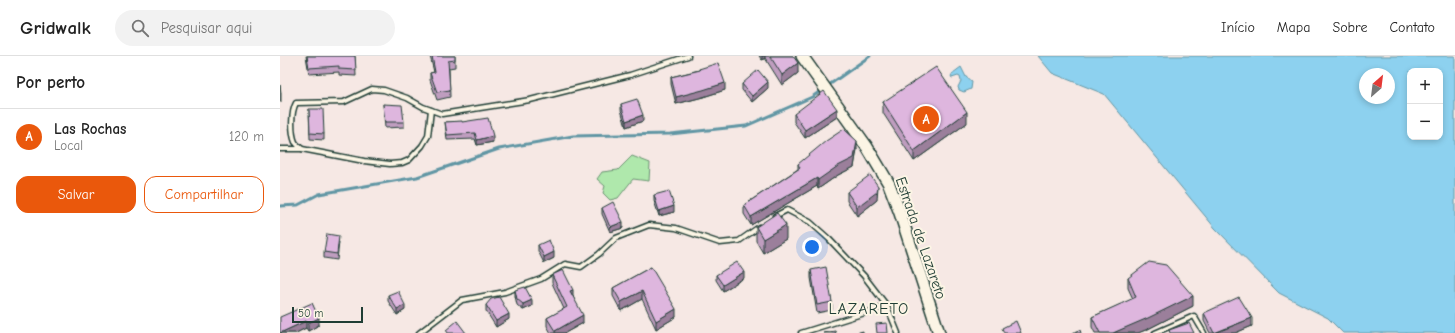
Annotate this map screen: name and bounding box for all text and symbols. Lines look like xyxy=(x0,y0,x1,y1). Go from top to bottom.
search box xyxy=(115,10,395,46)
text: Gridwalk xyxy=(20,17,91,39)
icon: search xyxy=(129,17,151,39)
text: Pesquisar aqui xyxy=(161,19,253,37)
text: Início xyxy=(1221,19,1255,36)
text: Mapa xyxy=(1277,19,1310,36)
text: Sobre xyxy=(1332,19,1367,36)
text: Contato xyxy=(1389,19,1435,36)
north arrow xyxy=(1359,68,1395,104)
map controls xyxy=(1407,68,1443,140)
button: + xyxy=(1407,68,1443,104)
text: Por perto xyxy=(16,73,85,92)
pin: A xyxy=(913,104,939,134)
button: − xyxy=(1407,104,1443,140)
text: Las Rochas xyxy=(54,120,127,138)
text: A xyxy=(25,129,33,144)
text: 120 m xyxy=(229,129,264,144)
text: Local xyxy=(54,138,83,153)
street label: Estrada de Lazareto xyxy=(892,175,950,302)
button: Salvar xyxy=(16,176,136,213)
button: Compartilhar xyxy=(144,176,264,213)
your location xyxy=(802,237,822,257)
district label: LAZARETO xyxy=(829,300,909,318)
scale bar xyxy=(292,305,363,324)
text: 50 m xyxy=(298,307,323,320)

